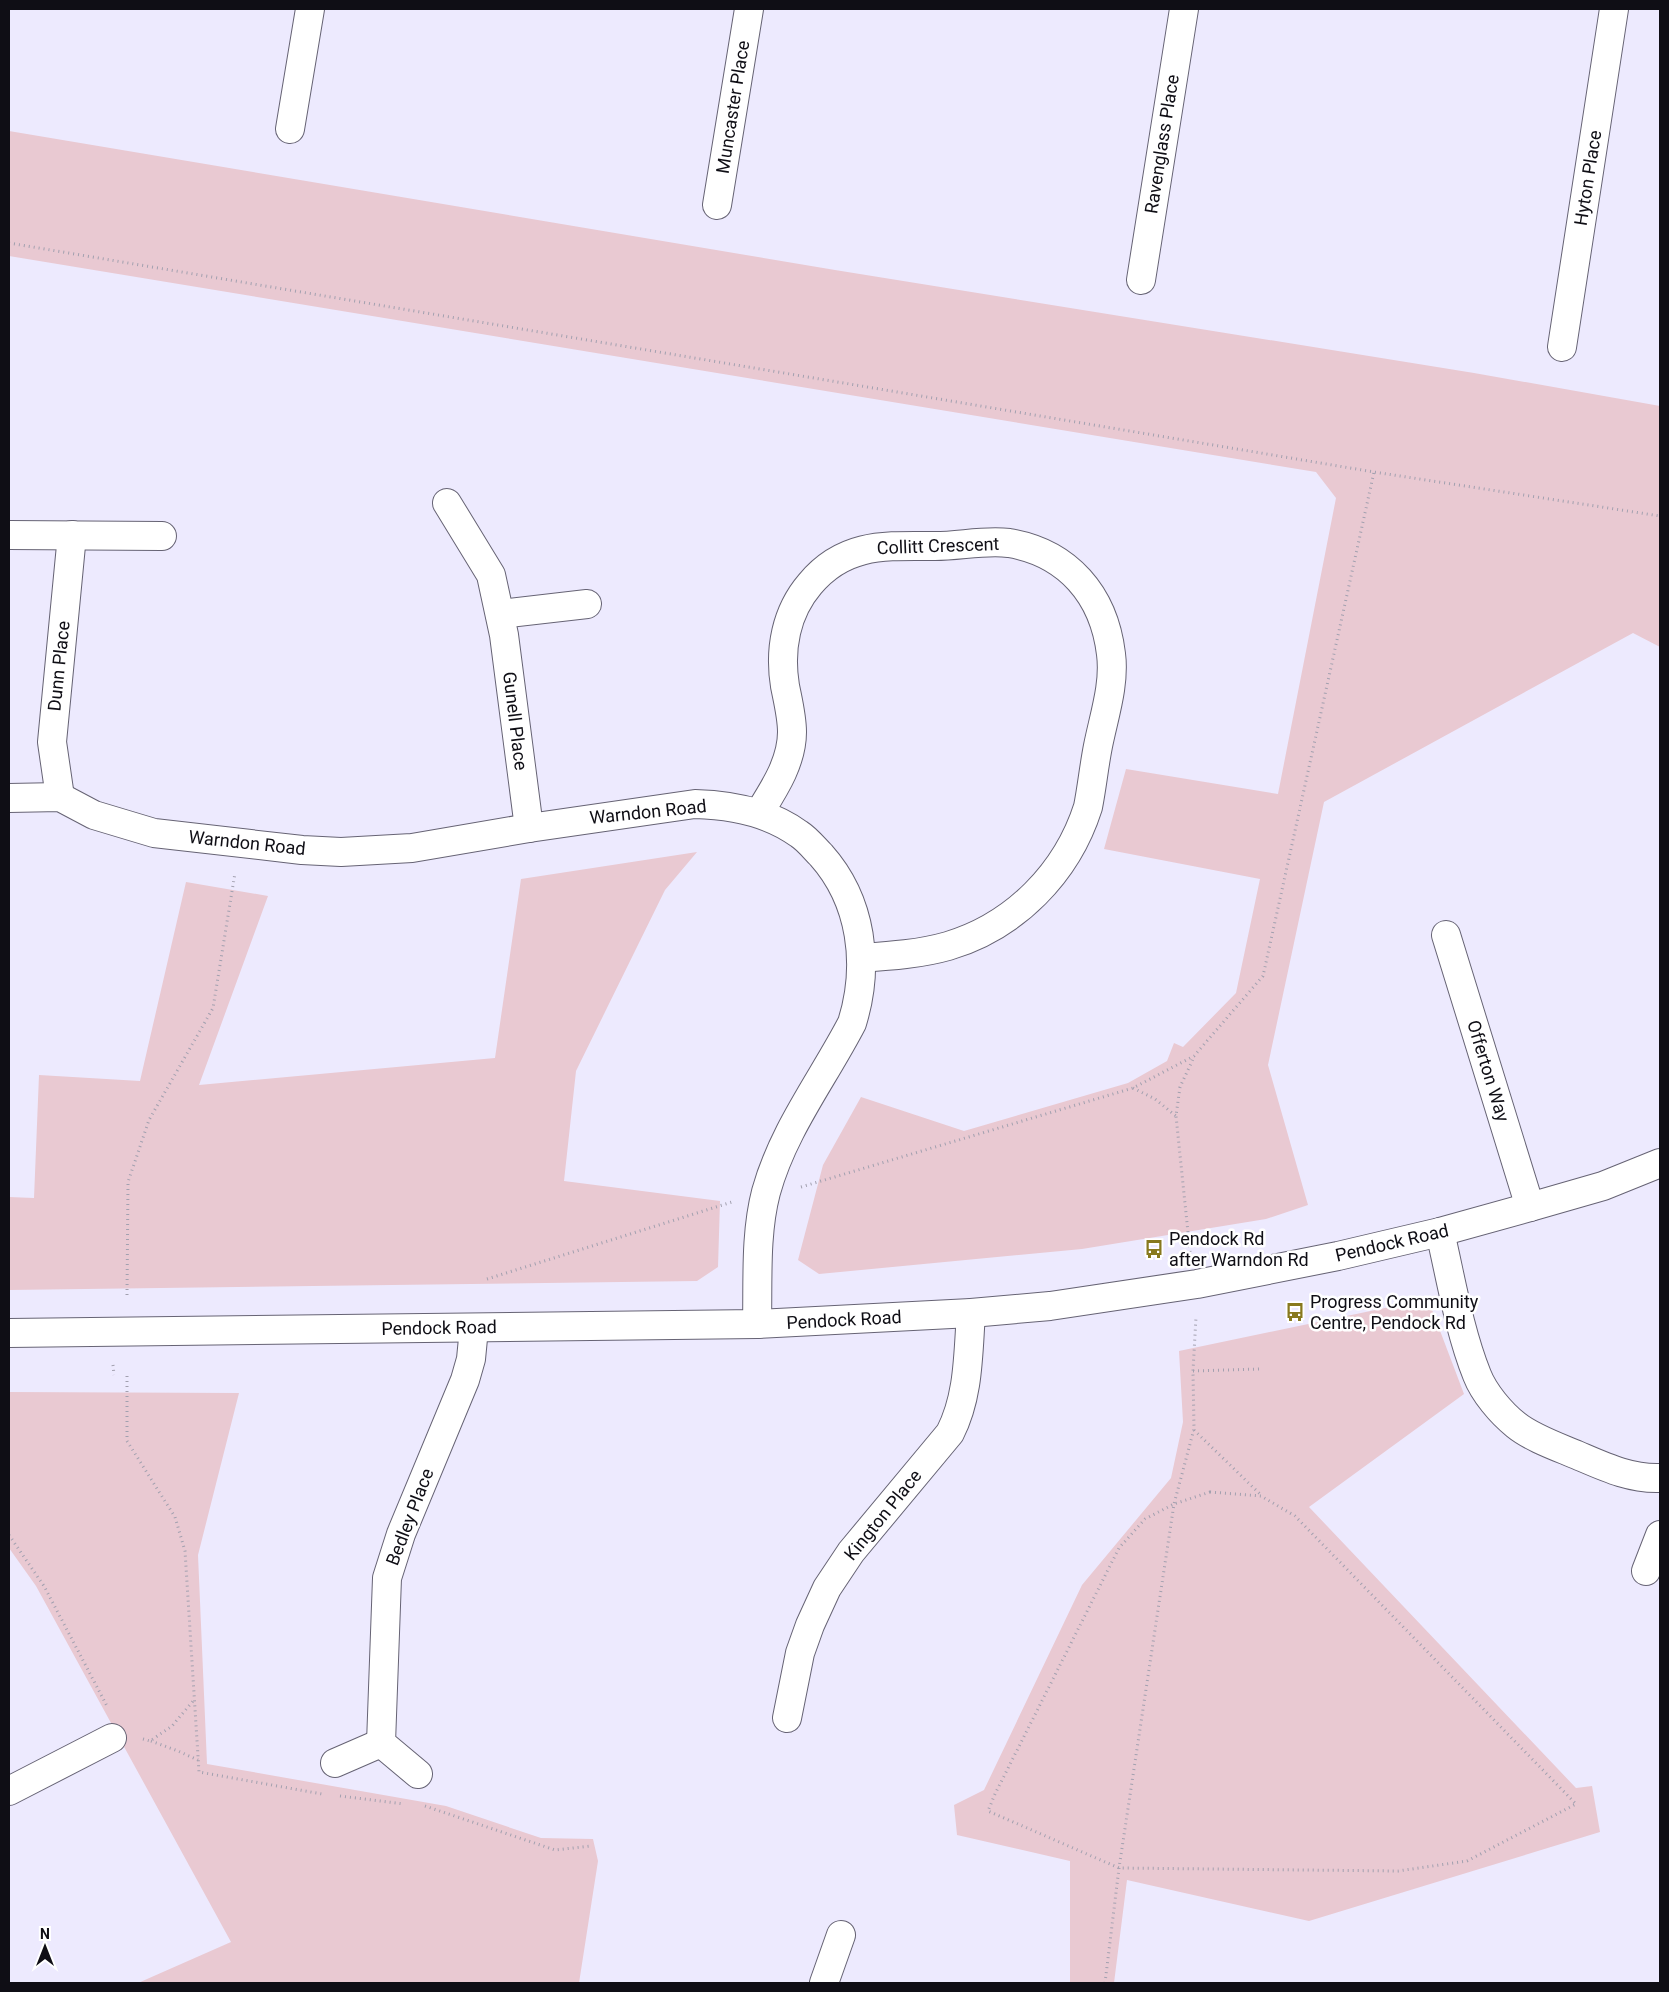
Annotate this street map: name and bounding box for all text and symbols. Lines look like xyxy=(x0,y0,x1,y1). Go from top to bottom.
street label: Muncaster Place xyxy=(712,39,753,175)
street label: Ravenglass Place xyxy=(1140,73,1183,215)
street label: Hyton Place xyxy=(1570,129,1605,227)
street label: Collitt Crescent xyxy=(876,533,1000,558)
street label: Dunn Place xyxy=(43,620,74,712)
street label: Gunell Place xyxy=(499,670,532,772)
street label: Warndon Road xyxy=(588,795,708,828)
street label: Warndon Road xyxy=(187,826,307,859)
street label: Offerton Way xyxy=(1463,1018,1514,1125)
street label: Pendock Road xyxy=(1333,1219,1450,1266)
place label: Pendock Rd after Warndon Rd xyxy=(1169,1228,1309,1270)
bus stop icon: Pendock Rd after Warndon Rd xyxy=(1143,1238,1165,1260)
place label: Progress Community Centre, Pendock Rd xyxy=(1310,1291,1479,1333)
bus stop icon: Progress Community Centre, Pendock Rd xyxy=(1284,1301,1306,1323)
street label: Pendock Road xyxy=(786,1306,902,1333)
street label: Pendock Road xyxy=(381,1316,497,1339)
street label: Bedley Place xyxy=(381,1465,438,1568)
street label: Kington Place xyxy=(840,1465,926,1564)
north arrow xyxy=(20,1922,70,1972)
text: N xyxy=(40,1926,50,1942)

